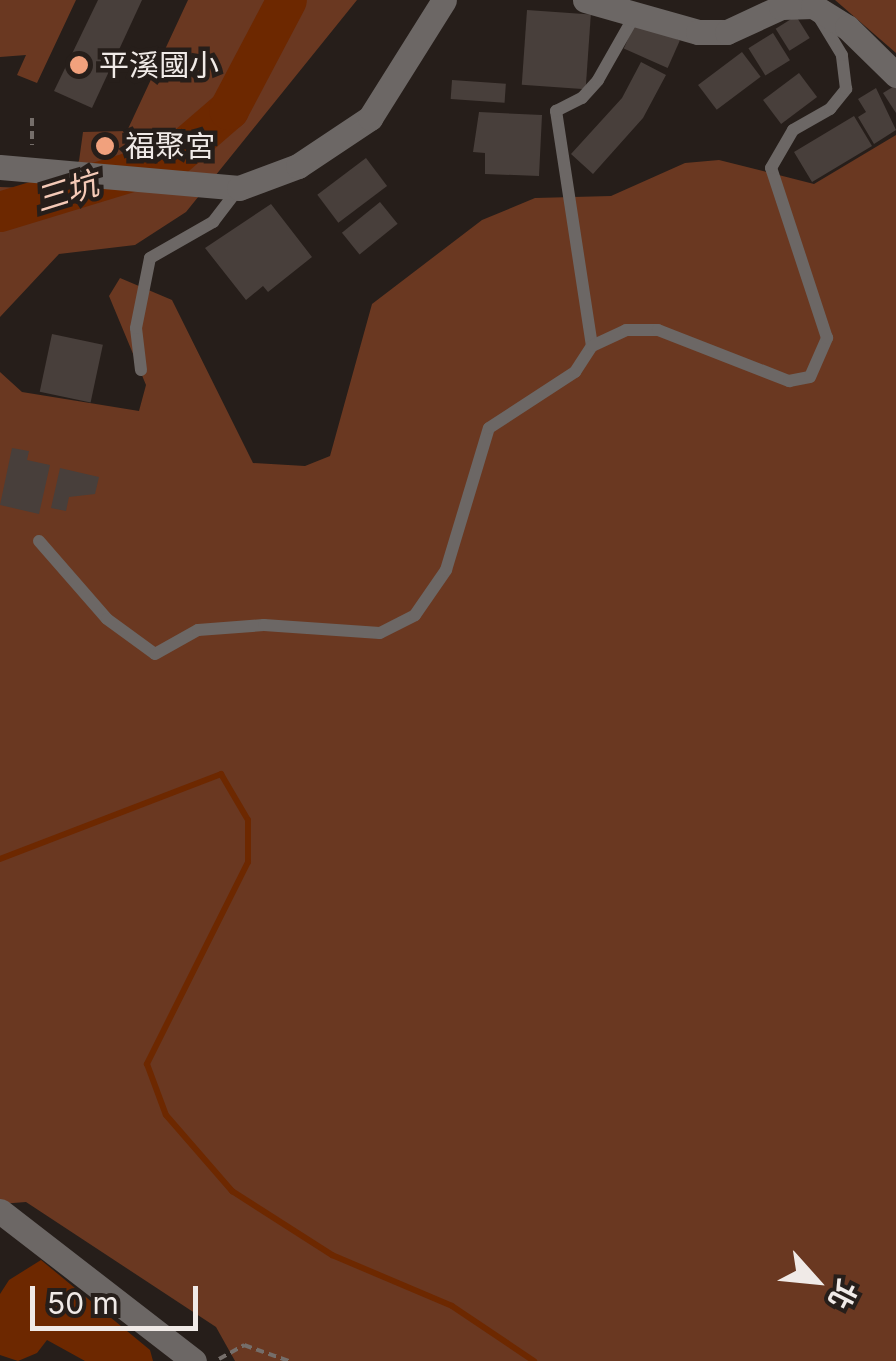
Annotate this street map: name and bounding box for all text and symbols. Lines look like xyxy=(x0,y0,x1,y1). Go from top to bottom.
place label: 平溪國小 xyxy=(99,47,219,83)
marker: 平溪國小 xyxy=(68,54,90,76)
place label: 福聚宮 xyxy=(125,128,215,164)
marker: 福聚宮 xyxy=(94,135,116,157)
water label: 三坑 xyxy=(31,164,103,220)
north arrow xyxy=(766,1231,866,1331)
scale bar xyxy=(35,1266,202,1328)
text: 北 xyxy=(821,1274,864,1315)
text: 50 m xyxy=(47,1285,119,1321)

